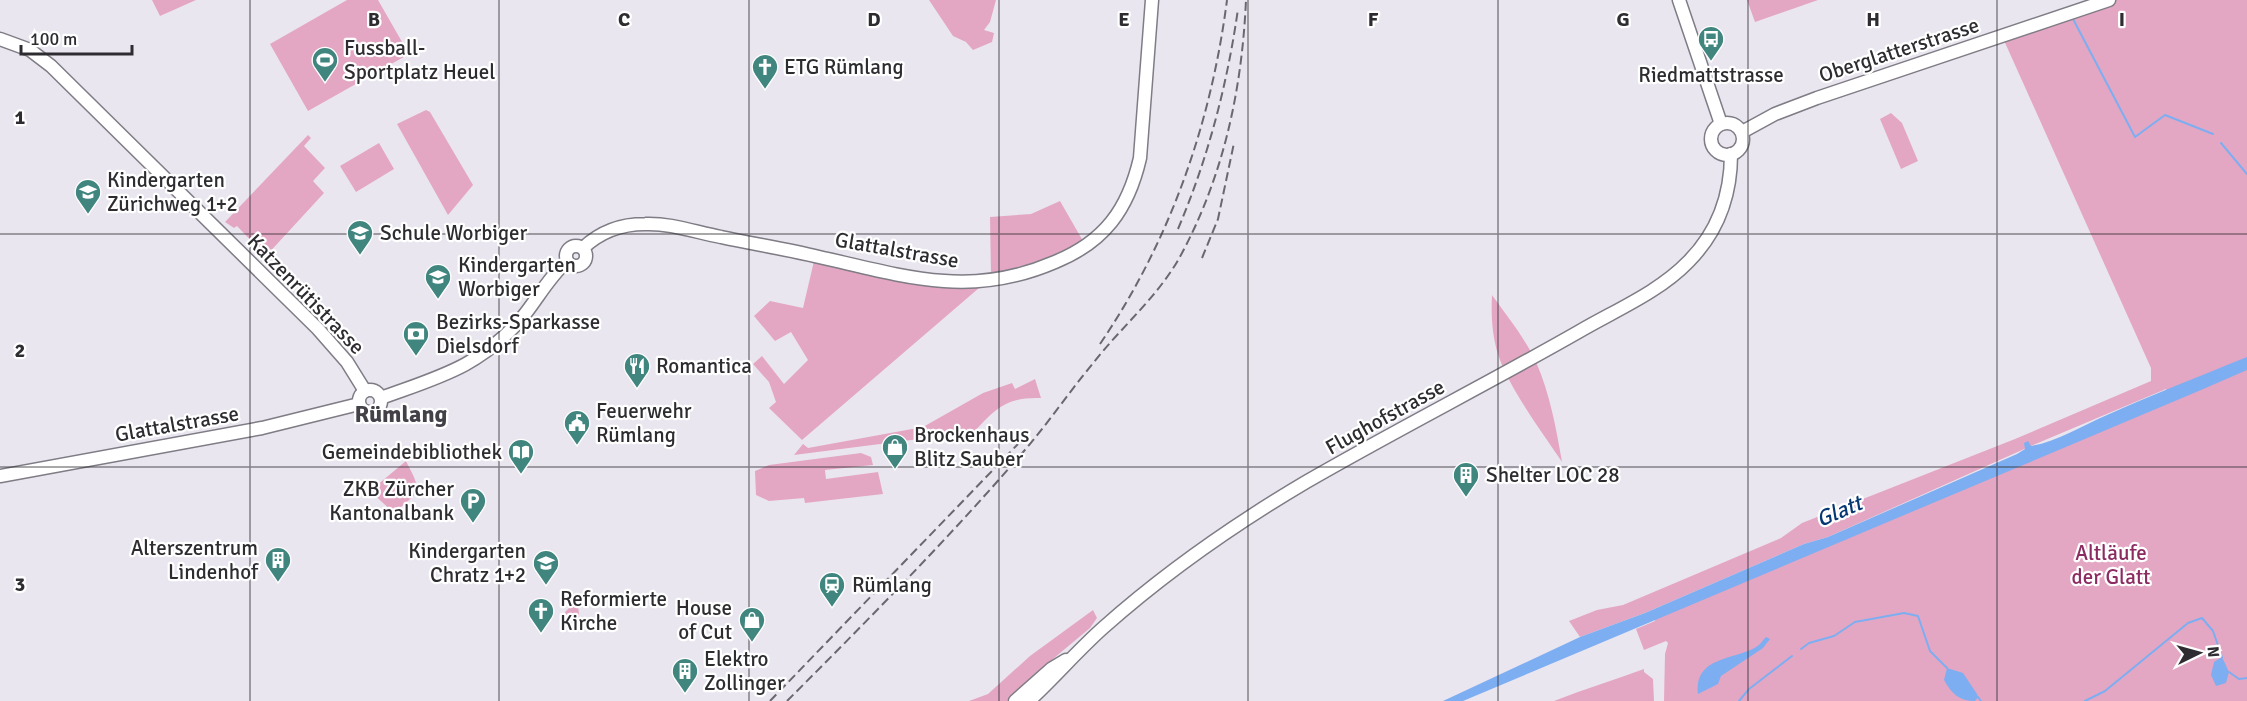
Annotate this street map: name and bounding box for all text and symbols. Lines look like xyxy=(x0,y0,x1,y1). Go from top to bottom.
text: B xyxy=(368,7,380,32)
text: C xyxy=(618,7,630,32)
text: D xyxy=(867,7,881,32)
text: E xyxy=(1118,7,1130,32)
text: F xyxy=(1368,7,1379,32)
text: G xyxy=(1616,7,1630,32)
text: H xyxy=(1866,7,1880,32)
text: I xyxy=(2119,7,2125,32)
street label: Oberglatterstrasse xyxy=(1816,12,1982,88)
scale bar xyxy=(21,18,132,56)
bus stop icon: Riedmattstrasse xyxy=(1696,24,1726,62)
text: 100 m xyxy=(30,28,77,50)
place label: Fussball- Sportplatz Heuel xyxy=(344,35,495,85)
sports icon: Fussball- Sportplatz Heuel xyxy=(310,45,340,83)
church icon: ETG Rümlang xyxy=(750,52,780,90)
place label: ETG Rümlang xyxy=(784,54,904,80)
place label: Riedmattstrasse xyxy=(1638,62,1784,88)
text: 1 xyxy=(15,105,26,130)
place label: Kindergarten Zürichweg 1+2 xyxy=(107,167,238,217)
school or university icon: Kindergarten Zürichweg 1+2 xyxy=(73,177,103,215)
school or university icon: Schule Worbiger xyxy=(345,218,375,256)
place label: Schule Worbiger xyxy=(380,220,528,246)
street label: Glattalstrasse xyxy=(833,226,961,274)
street label: Katzenrütistrasse xyxy=(242,228,370,360)
place label: Kindergarten Worbiger xyxy=(458,252,576,302)
school or university icon: Kindergarten Worbiger xyxy=(423,262,453,300)
place label: Bezirks-Sparkasse Dielsdorf xyxy=(436,309,600,359)
bank icon: Bezirks-Sparkasse Dielsdorf xyxy=(401,319,431,357)
text: 2 xyxy=(15,338,25,363)
restaurant icon: Romantica xyxy=(622,351,652,389)
place label: Romantica xyxy=(656,353,752,379)
street label: Flughofstrasse xyxy=(1321,374,1449,460)
place label: Feuerwehr Rümlang xyxy=(596,398,692,448)
district label: Rümlang xyxy=(355,399,448,429)
street label: Glattalstrasse xyxy=(113,400,241,448)
public building icon: Feuerwehr Rümlang xyxy=(562,408,592,446)
place label: Brockenhaus Blitz Sauber xyxy=(914,422,1029,472)
shop icon: Brockenhaus Blitz Sauber xyxy=(880,432,910,470)
library icon: Gemeindebibliothek xyxy=(506,437,536,475)
place label: Gemeindebibliothek xyxy=(322,439,502,465)
building icon: Shelter LOC 28 xyxy=(1451,460,1481,498)
place label: Shelter LOC 28 xyxy=(1486,462,1620,488)
place label: ZKB Zürcher Kantonalbank xyxy=(329,476,454,526)
parking icon: ZKB Zürcher Kantonalbank xyxy=(458,486,488,524)
water label: Glatt xyxy=(1812,489,1868,533)
place label: Alterszentrum Lindenhof xyxy=(131,535,259,585)
place label: Kindergarten Chratz 1+2 xyxy=(408,538,526,588)
park label: Altläufe der Glatt xyxy=(2072,540,2150,590)
building icon: Alterszentrum Lindenhof xyxy=(263,545,293,583)
school or university icon: Kindergarten Chratz 1+2 xyxy=(531,548,561,586)
station icon: Rümlang xyxy=(817,570,847,608)
text: 3 xyxy=(15,572,25,597)
place label: Rümlang xyxy=(852,572,932,598)
place label: Reformierte Kirche xyxy=(560,586,667,636)
place label: House of Cut xyxy=(676,595,732,645)
church icon: Reformierte Kirche xyxy=(526,596,556,634)
shop icon: House of Cut xyxy=(737,605,767,643)
north arrow xyxy=(2169,623,2229,683)
text: N xyxy=(2202,645,2223,658)
place label: Elektro Zollinger xyxy=(704,646,785,696)
building icon: Elektro Zollinger xyxy=(670,656,700,694)

